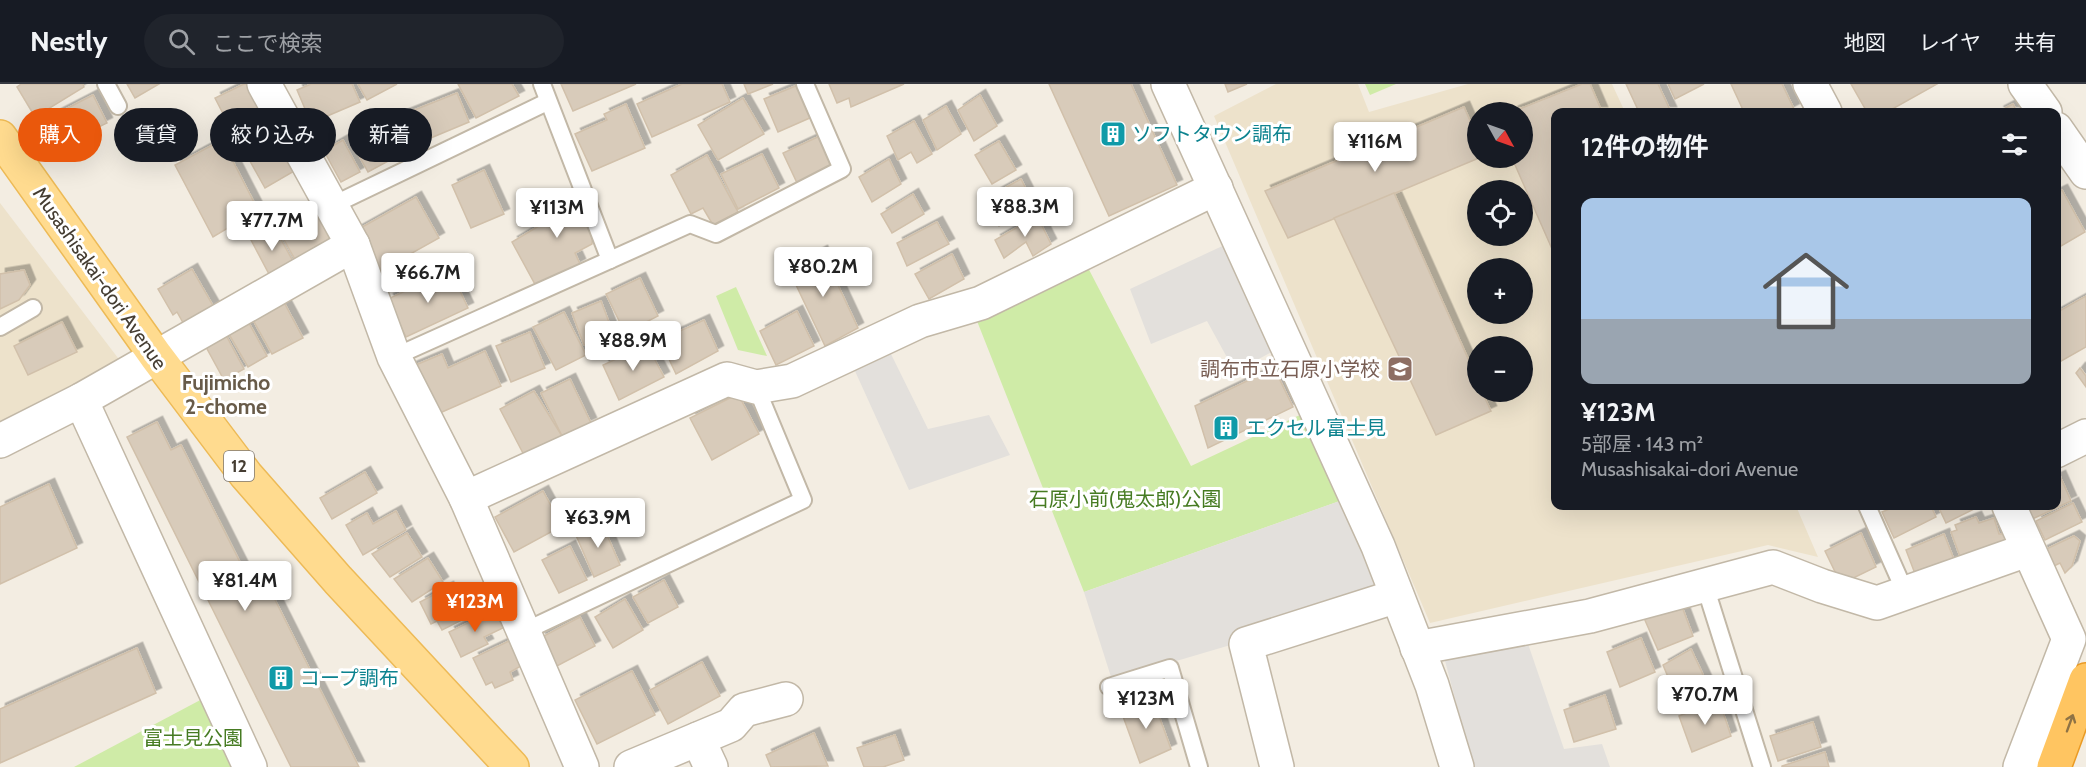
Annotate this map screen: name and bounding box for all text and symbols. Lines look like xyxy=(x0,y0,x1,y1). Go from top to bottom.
search box xyxy=(144,14,564,68)
text: Nestly xyxy=(30,24,108,58)
icon: search xyxy=(165,25,198,58)
text: ここで検索 xyxy=(213,30,323,57)
text: 地図 xyxy=(1844,30,1886,55)
text: レイヤ xyxy=(1919,30,1981,55)
text: 共有 xyxy=(2014,30,2056,55)
north arrow xyxy=(1467,102,1533,168)
map controls xyxy=(1467,102,1533,402)
chip: 購入 xyxy=(18,108,102,162)
chip: 賃貸 xyxy=(114,108,198,162)
chip: 絞り込み xyxy=(210,108,336,162)
chip: 新着 xyxy=(348,108,432,162)
building icon: ソフトタウン調布 xyxy=(1098,119,1128,149)
place label: ソフトタウン調布 xyxy=(1132,122,1292,146)
pin: ¥116M xyxy=(1333,122,1417,173)
icon: filters xyxy=(1998,128,2031,161)
text: ¥116M xyxy=(1348,129,1402,153)
text: 12件の物件 xyxy=(1581,131,1708,163)
button: locate xyxy=(1467,180,1533,246)
street label: Musashisakai-dori Avenue xyxy=(28,182,172,374)
pin: ¥88.3M xyxy=(976,187,1074,238)
pin: ¥113M xyxy=(515,188,599,239)
text: ¥88.3M xyxy=(991,194,1059,218)
text: ¥113M xyxy=(530,195,584,219)
pin: ¥77.7M xyxy=(223,201,321,252)
text: ¥77.7M xyxy=(241,208,303,232)
icon: home xyxy=(1752,237,1860,345)
pin: ¥80.2M xyxy=(774,247,872,298)
pin: ¥66.7M xyxy=(379,253,477,304)
text: ¥80.2M xyxy=(788,254,858,278)
button: + xyxy=(1467,258,1533,324)
text: ¥66.7M xyxy=(395,260,461,284)
pin: ¥88.9M xyxy=(584,321,682,372)
text: ¥88.9M xyxy=(599,328,667,352)
button: − xyxy=(1467,336,1533,402)
school or university icon: 調布市立石原小学校 xyxy=(1385,354,1415,384)
place label: 調布市立石原小学校 xyxy=(1200,357,1380,381)
district label: Fujimicho 2-chome xyxy=(182,370,270,419)
text: ¥123M xyxy=(1581,396,1656,428)
building icon: エクセル富士見 xyxy=(1211,413,1241,443)
place label: エクセル富士見 xyxy=(1246,416,1386,440)
text: 5部屋 · 143 m² xyxy=(1581,432,1703,456)
road number: 12 xyxy=(224,451,254,481)
text: Musashisakai-dori Avenue xyxy=(1581,457,1798,481)
park label: 石原小前(鬼太郎)公園 xyxy=(1029,487,1221,511)
pin: ¥63.9M xyxy=(549,498,647,549)
text: ¥63.9M xyxy=(565,505,631,529)
pin: ¥81.4M xyxy=(196,561,294,612)
text: ¥81.4M xyxy=(212,568,278,592)
pin: ¥123M xyxy=(433,582,517,633)
text: ¥123M xyxy=(446,589,504,613)
building icon: コープ調布 xyxy=(266,663,296,693)
place label: コープ調布 xyxy=(300,666,399,690)
pin: ¥70.7M xyxy=(1656,675,1754,726)
pin: ¥123M xyxy=(1104,679,1188,730)
text: ¥70.7M xyxy=(1672,682,1738,706)
text: ¥123M xyxy=(1117,686,1175,710)
one-way arrow xyxy=(2065,715,2076,733)
park label: 富士見公園 xyxy=(143,726,243,750)

